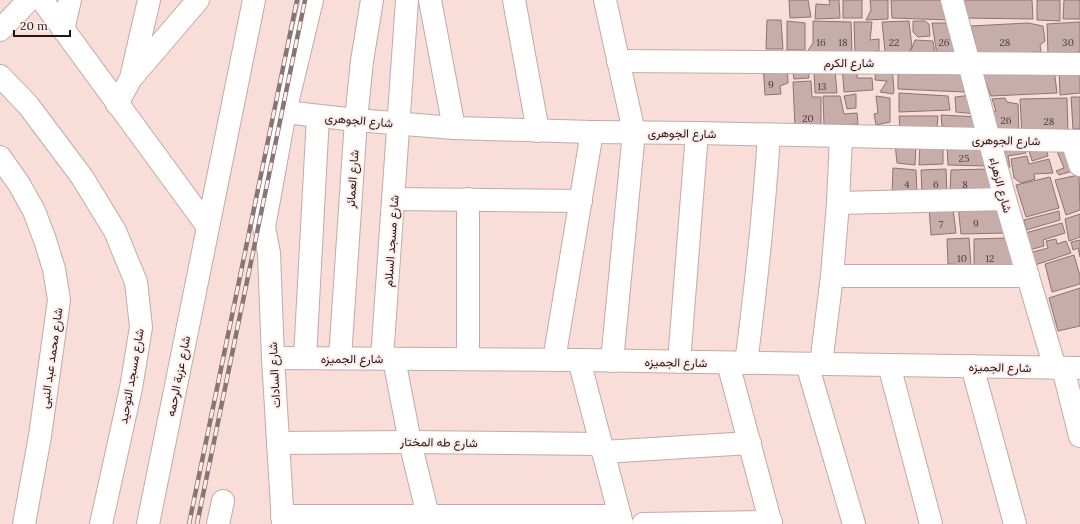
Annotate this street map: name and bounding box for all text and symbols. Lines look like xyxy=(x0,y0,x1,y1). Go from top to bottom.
scale bar xyxy=(14,12,70,38)
text: 20 m xyxy=(20,18,48,33)
house number: 16 xyxy=(816,36,826,49)
house number: 18 xyxy=(838,36,848,49)
house number: 22 xyxy=(889,36,899,49)
house number: 26 xyxy=(938,36,950,49)
house number: 28 xyxy=(1000,36,1011,49)
house number: 30 xyxy=(1062,36,1074,49)
street label: شارع الكرم xyxy=(824,55,874,72)
house number: 9 xyxy=(768,78,774,91)
house number: 13 xyxy=(817,80,827,93)
street label: شارع الجوهرى xyxy=(324,110,394,132)
house number: 20 xyxy=(802,112,814,125)
house number: 26 xyxy=(1000,114,1012,127)
house number: 28 xyxy=(1044,115,1055,128)
street label: شارع الجوهرى xyxy=(648,125,716,143)
street label: شارع الجوهرى xyxy=(972,132,1040,150)
street label: شارع العمائر xyxy=(342,149,364,210)
house number: 25 xyxy=(959,152,969,165)
street label: شارع الزهراء xyxy=(984,156,1016,215)
house number: 4 xyxy=(904,178,910,191)
house number: 6 xyxy=(933,178,939,191)
house number: 8 xyxy=(962,178,968,191)
street label: شارع مسجد السلام xyxy=(380,194,404,288)
house number: 9 xyxy=(973,217,979,230)
house number: 7 xyxy=(939,218,944,231)
house number: 10 xyxy=(957,252,967,265)
house number: 12 xyxy=(985,252,995,265)
street label: شارع محمد عبد النبى xyxy=(37,307,67,410)
street label: شارع مسجد التوحيد xyxy=(115,327,149,425)
street label: شارع عزبة الرحمه xyxy=(163,334,195,418)
street label: شارع السادات xyxy=(265,342,285,408)
street label: شارع الجميزه xyxy=(321,351,383,368)
street label: شارع الجميزه xyxy=(645,354,707,372)
street label: شارع الجميزه xyxy=(969,359,1031,377)
street label: شارع طه المختار xyxy=(399,434,478,452)

